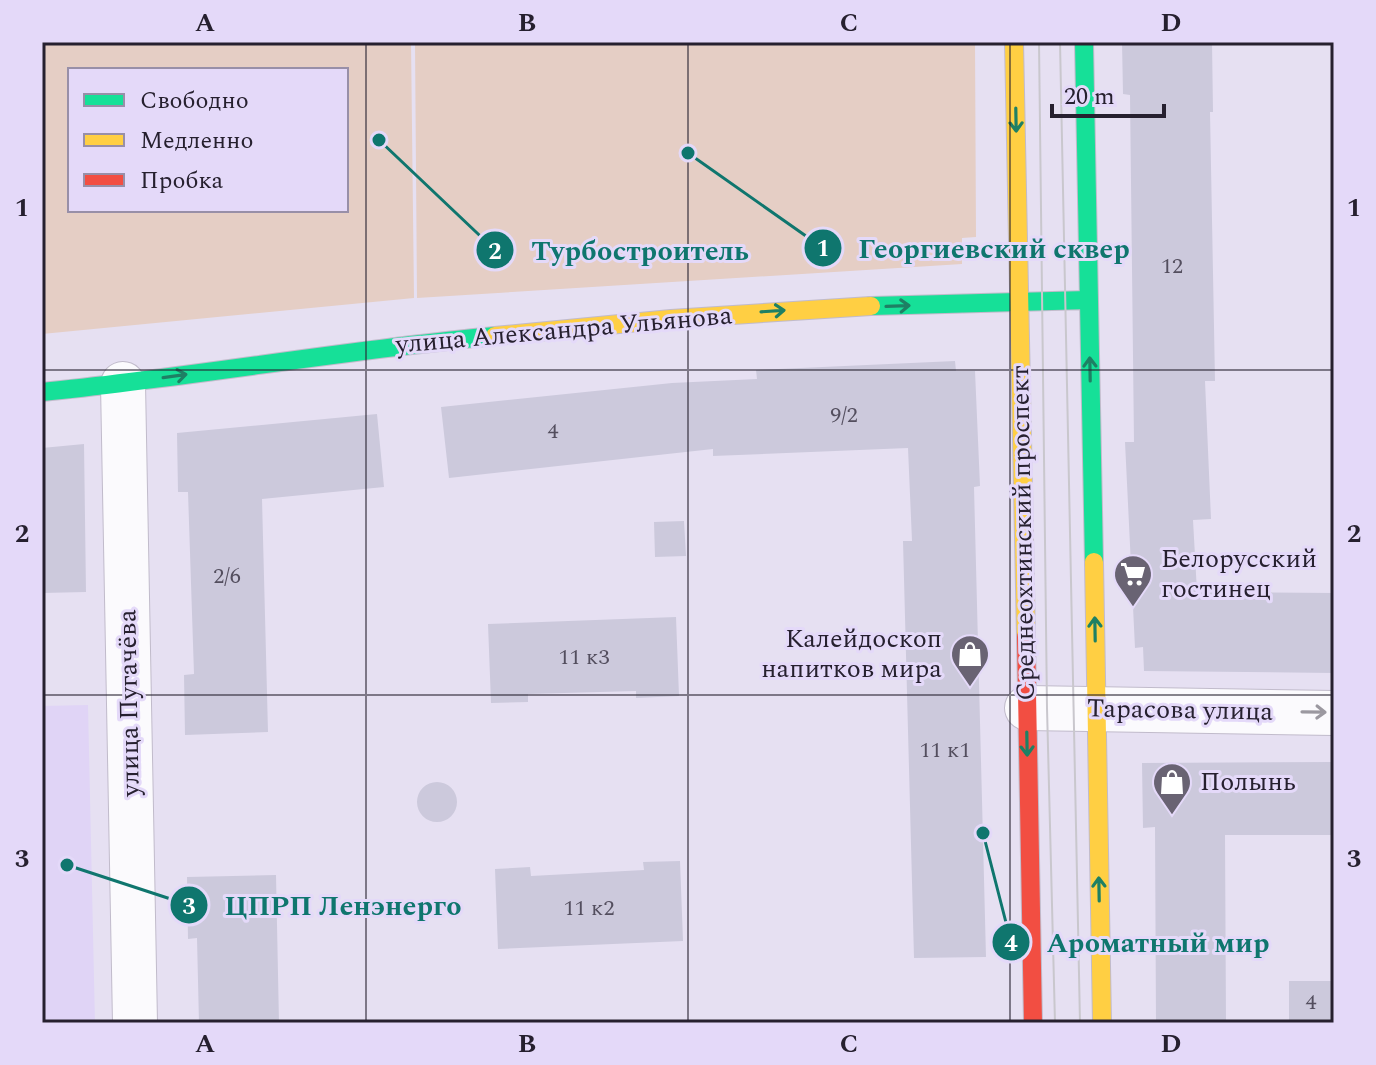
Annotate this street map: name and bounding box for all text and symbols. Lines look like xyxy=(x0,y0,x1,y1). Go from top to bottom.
text: A xyxy=(195,3,215,43)
text: B xyxy=(518,3,536,43)
text: C xyxy=(840,3,858,43)
text: D xyxy=(1161,3,1181,43)
legend xyxy=(68,68,348,212)
scale bar xyxy=(1052,68,1164,118)
text: 20 m xyxy=(1064,79,1115,115)
text: Свободно xyxy=(140,83,249,119)
one-way arrow xyxy=(1008,106,1023,133)
text: Медленно xyxy=(140,123,253,159)
text: Пробка xyxy=(140,163,224,199)
text: 1 xyxy=(15,188,29,228)
text: 1 xyxy=(1347,188,1361,228)
callout: Георгиевский сквер xyxy=(803,222,1146,274)
callout: Турбостроитель xyxy=(475,224,765,276)
text: Георгиевский сквер xyxy=(858,228,1130,271)
text: Турбостроитель xyxy=(531,230,749,273)
text: 1 xyxy=(816,231,830,267)
text: 2 xyxy=(488,234,502,270)
house number: 12 xyxy=(1161,250,1183,283)
street label: улица Александра Ульянова xyxy=(393,295,734,365)
one-way arrow xyxy=(884,298,911,313)
one-way arrow xyxy=(759,303,786,318)
one-way arrow xyxy=(1082,356,1097,383)
street label: Среднеохтинский проспект xyxy=(1000,365,1046,701)
one-way arrow xyxy=(162,368,187,383)
house number: 9/2 xyxy=(830,399,858,432)
house number: 4 xyxy=(547,415,559,448)
text: 2 xyxy=(15,514,29,554)
text: 2 xyxy=(1347,514,1361,554)
place label: Белорусский гостинец xyxy=(1161,539,1317,609)
supermarket icon: Белорусский гостинец xyxy=(1112,553,1154,608)
house number: 2/6 xyxy=(213,560,241,593)
street label: улица Пугачёва xyxy=(107,609,151,798)
one-way arrow xyxy=(1087,616,1102,643)
place label: Калейдоскоп напитков мира xyxy=(761,619,942,689)
shop icon: Калейдоскоп напитков мира xyxy=(949,633,991,688)
house number: 11 к3 xyxy=(559,641,609,674)
street label: Тарасова улица xyxy=(1087,688,1274,732)
one-way arrow xyxy=(1300,704,1327,720)
one-way arrow xyxy=(1020,730,1035,757)
house number: 11 к1 xyxy=(920,734,970,767)
shop icon: Полынь xyxy=(1151,761,1193,816)
place label: Полынь xyxy=(1200,762,1296,802)
text: 3 xyxy=(15,839,29,879)
text: 3 xyxy=(1347,839,1361,879)
one-way arrow xyxy=(1091,876,1107,903)
callout: ЦПРП Ленэнерго xyxy=(169,879,478,931)
text: ЦПРП Ленэнерго xyxy=(224,885,462,928)
text: 3 xyxy=(182,889,196,925)
house number: 11 к2 xyxy=(564,892,614,925)
callout: Ароматный мир xyxy=(991,916,1286,968)
text: Ароматный мир xyxy=(1047,922,1269,965)
text: 4 xyxy=(1004,926,1018,962)
house number: 4 xyxy=(1305,986,1317,1019)
text: A xyxy=(195,1024,215,1064)
text: B xyxy=(518,1024,536,1064)
text: C xyxy=(840,1024,858,1064)
text: D xyxy=(1161,1024,1181,1064)

